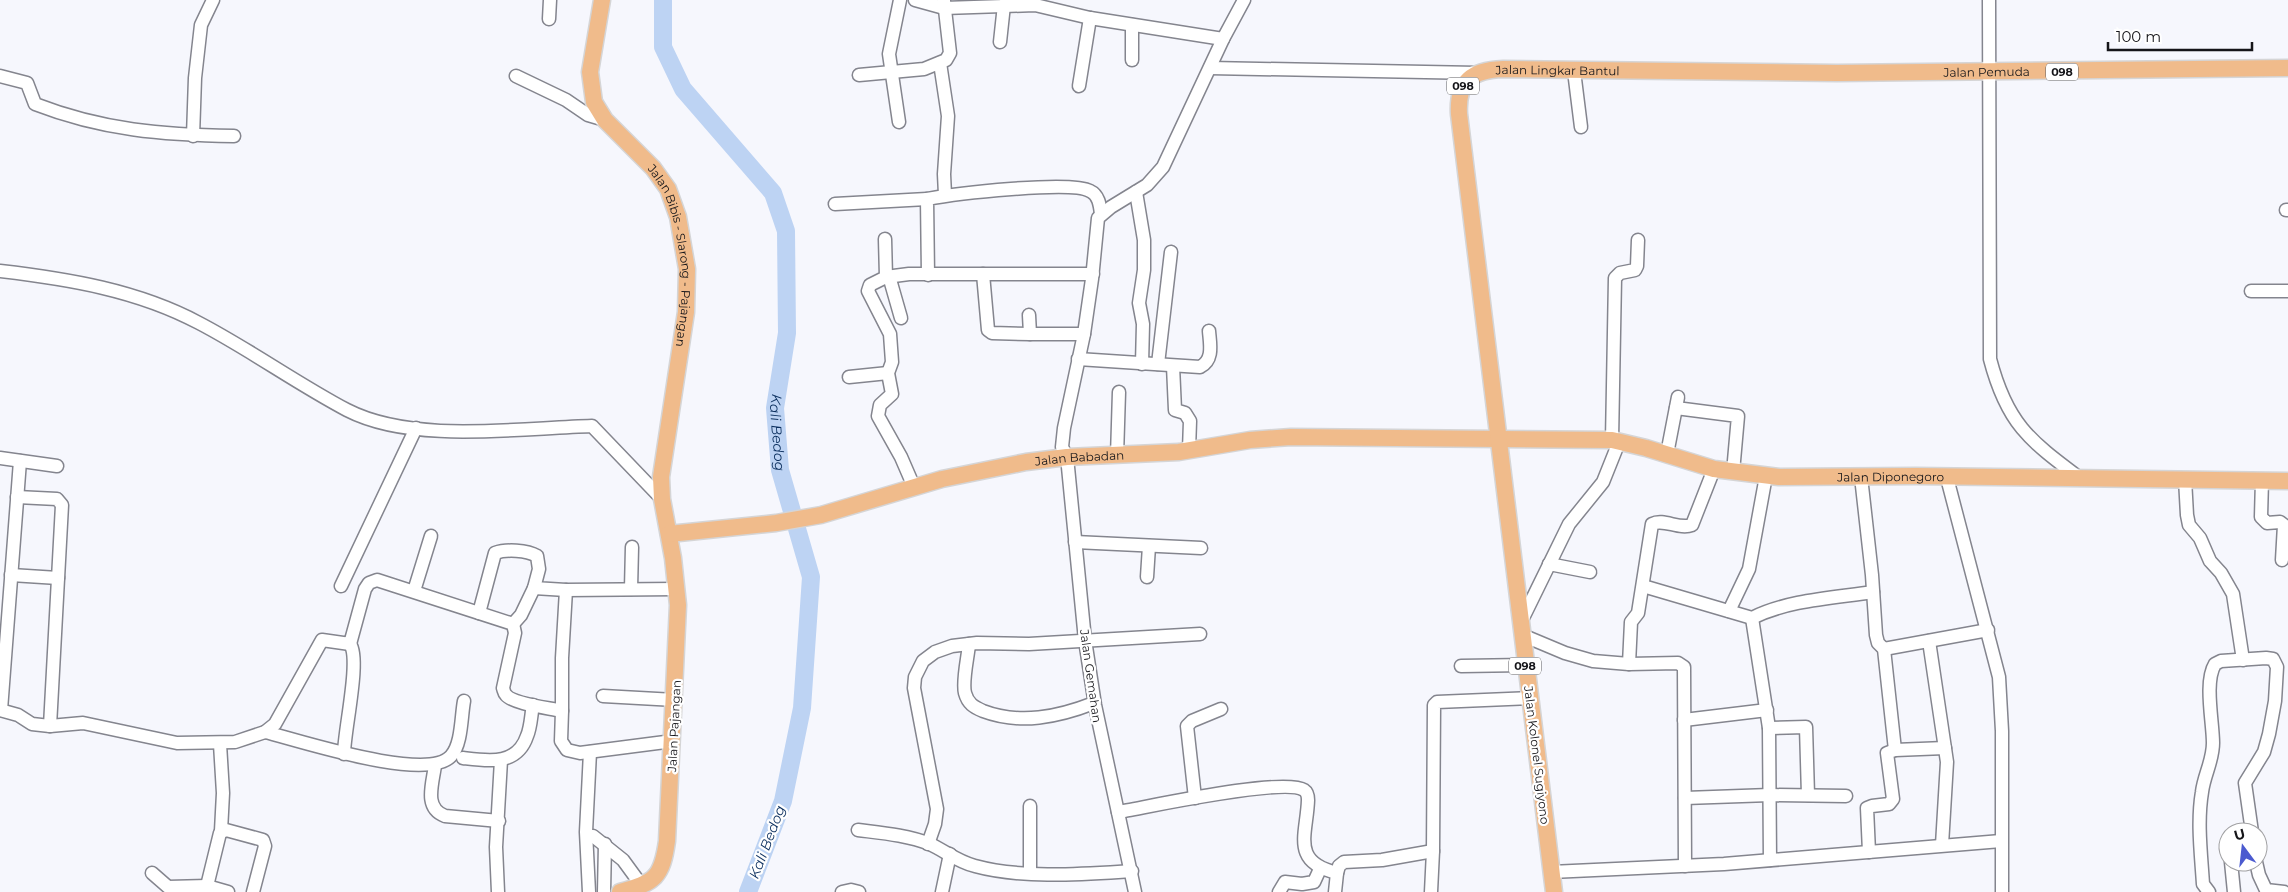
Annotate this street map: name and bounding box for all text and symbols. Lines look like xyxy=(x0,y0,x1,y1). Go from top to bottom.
scale bar xyxy=(2108,20,2252,52)
text: 100 m xyxy=(2116,27,2161,46)
street label: Jalan Lingkar Bantul xyxy=(1494,61,1620,78)
street label: Jalan Pemuda xyxy=(1942,63,2030,79)
road number: 098 xyxy=(2046,64,2078,80)
road number: 098 xyxy=(1447,78,1479,94)
street label: Jalan Bibis - Slarong - Pajangan xyxy=(645,160,695,348)
water label: Kali Bedog xyxy=(766,393,789,472)
street label: Jalan Babadan xyxy=(1033,447,1124,468)
street label: Jalan Diponegoro xyxy=(1836,468,1944,484)
street label: Jalan Gemahan xyxy=(1077,627,1105,724)
road number: 098 xyxy=(1509,658,1541,674)
street label: Jalan Pajangan xyxy=(664,680,684,773)
street label: Jalan Kolonel Sugiyono xyxy=(1521,684,1553,825)
water label: Kali Bedog xyxy=(745,803,789,881)
north arrow xyxy=(2218,822,2268,872)
text: U xyxy=(2232,824,2247,845)

